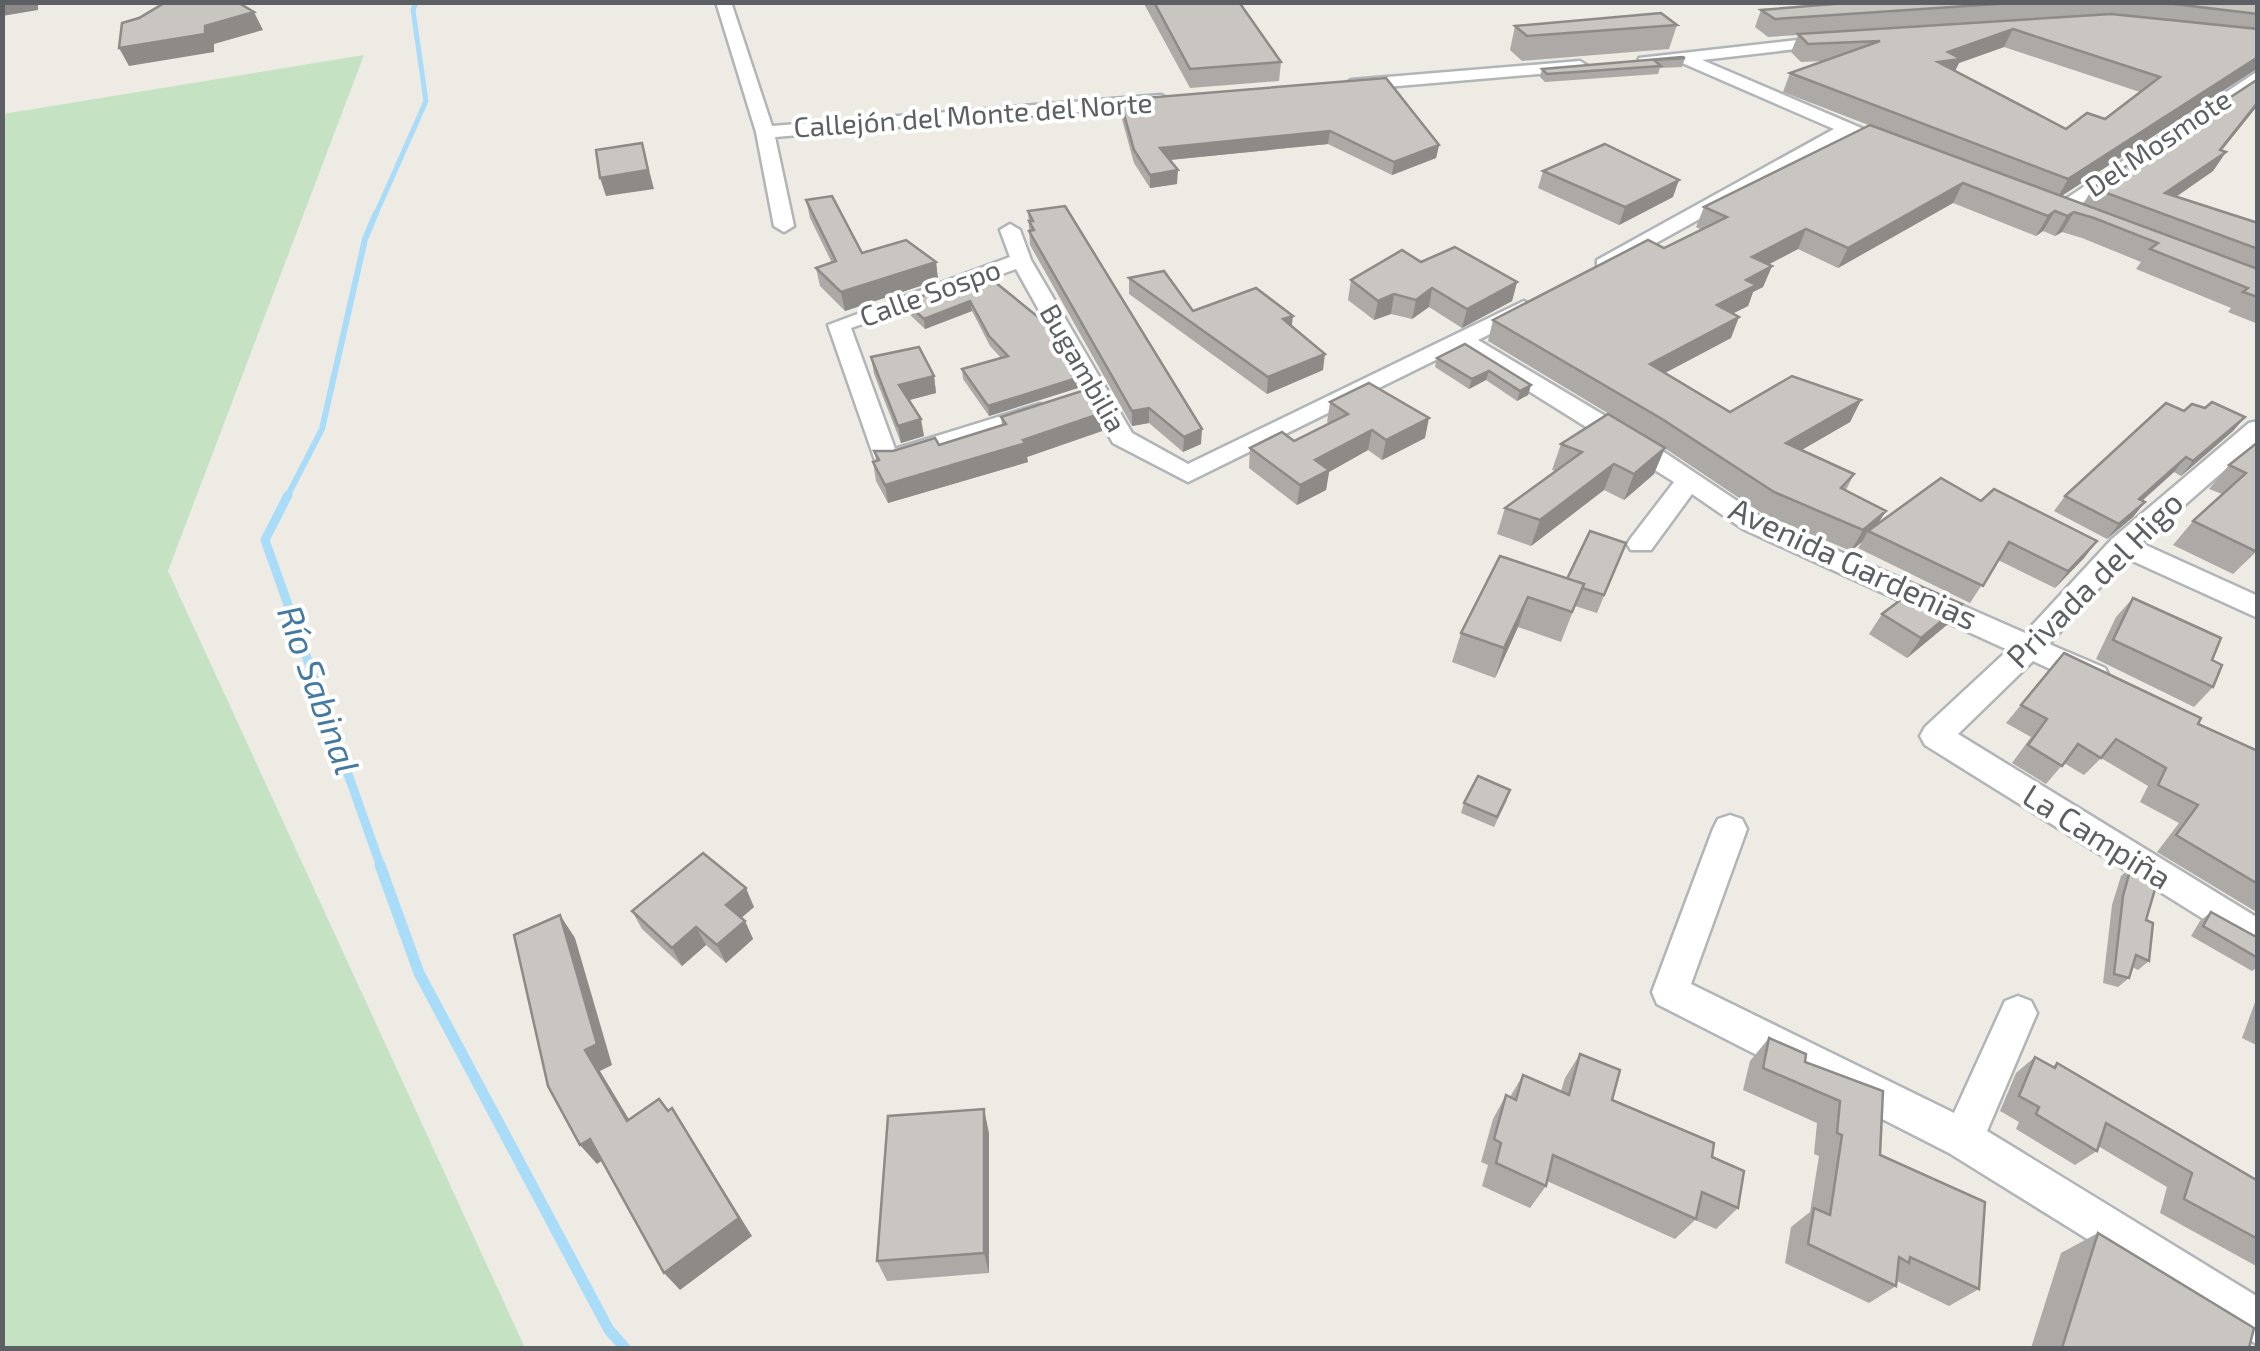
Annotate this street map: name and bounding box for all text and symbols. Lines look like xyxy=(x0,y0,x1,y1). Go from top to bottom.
street label: Del Mosmote xyxy=(2078,81,2237,203)
street label: Callejón del Monte del Norte xyxy=(792,85,1153,144)
street label: Calle Sospo xyxy=(855,251,1005,333)
street label: Bugambilia xyxy=(1034,297,1134,438)
street label: Privada del Higo xyxy=(1998,483,2190,675)
street label: Avenida Gardenias xyxy=(1724,488,1984,636)
water label: Río Sabinal xyxy=(270,599,370,779)
street label: La Campiña xyxy=(2017,775,2179,896)

